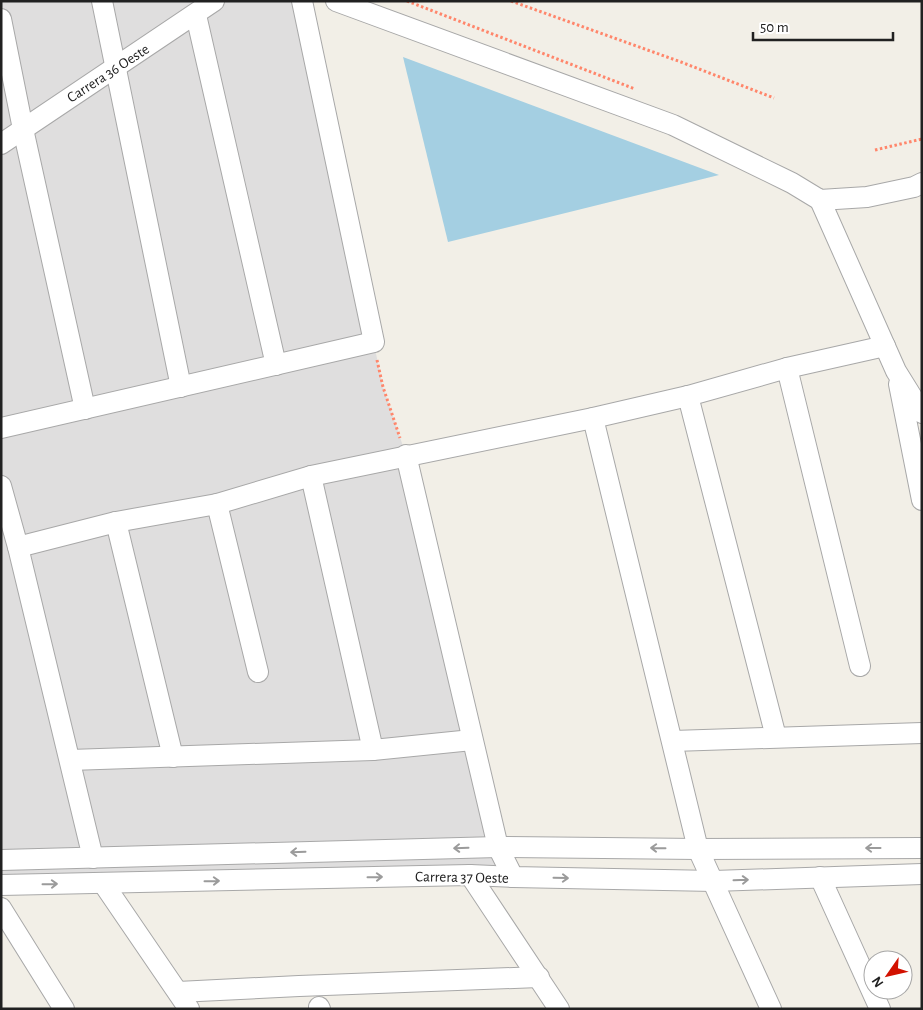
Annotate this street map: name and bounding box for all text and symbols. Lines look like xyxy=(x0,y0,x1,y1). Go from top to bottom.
scale bar xyxy=(753,10,893,42)
text: 50 m xyxy=(760,20,789,35)
street label: Carrera 36 Oeste xyxy=(65,41,152,105)
one-way arrow xyxy=(453,843,469,852)
one-way arrow xyxy=(865,843,882,853)
one-way arrow xyxy=(650,844,666,853)
one-way arrow xyxy=(290,847,306,857)
street label: Carrera 37 Oeste xyxy=(415,869,509,886)
one-way arrow xyxy=(366,872,383,882)
one-way arrow xyxy=(553,873,569,883)
one-way arrow xyxy=(204,876,220,885)
one-way arrow xyxy=(733,876,749,885)
one-way arrow xyxy=(42,879,58,889)
north arrow xyxy=(863,950,913,1000)
text: N xyxy=(870,974,887,990)

